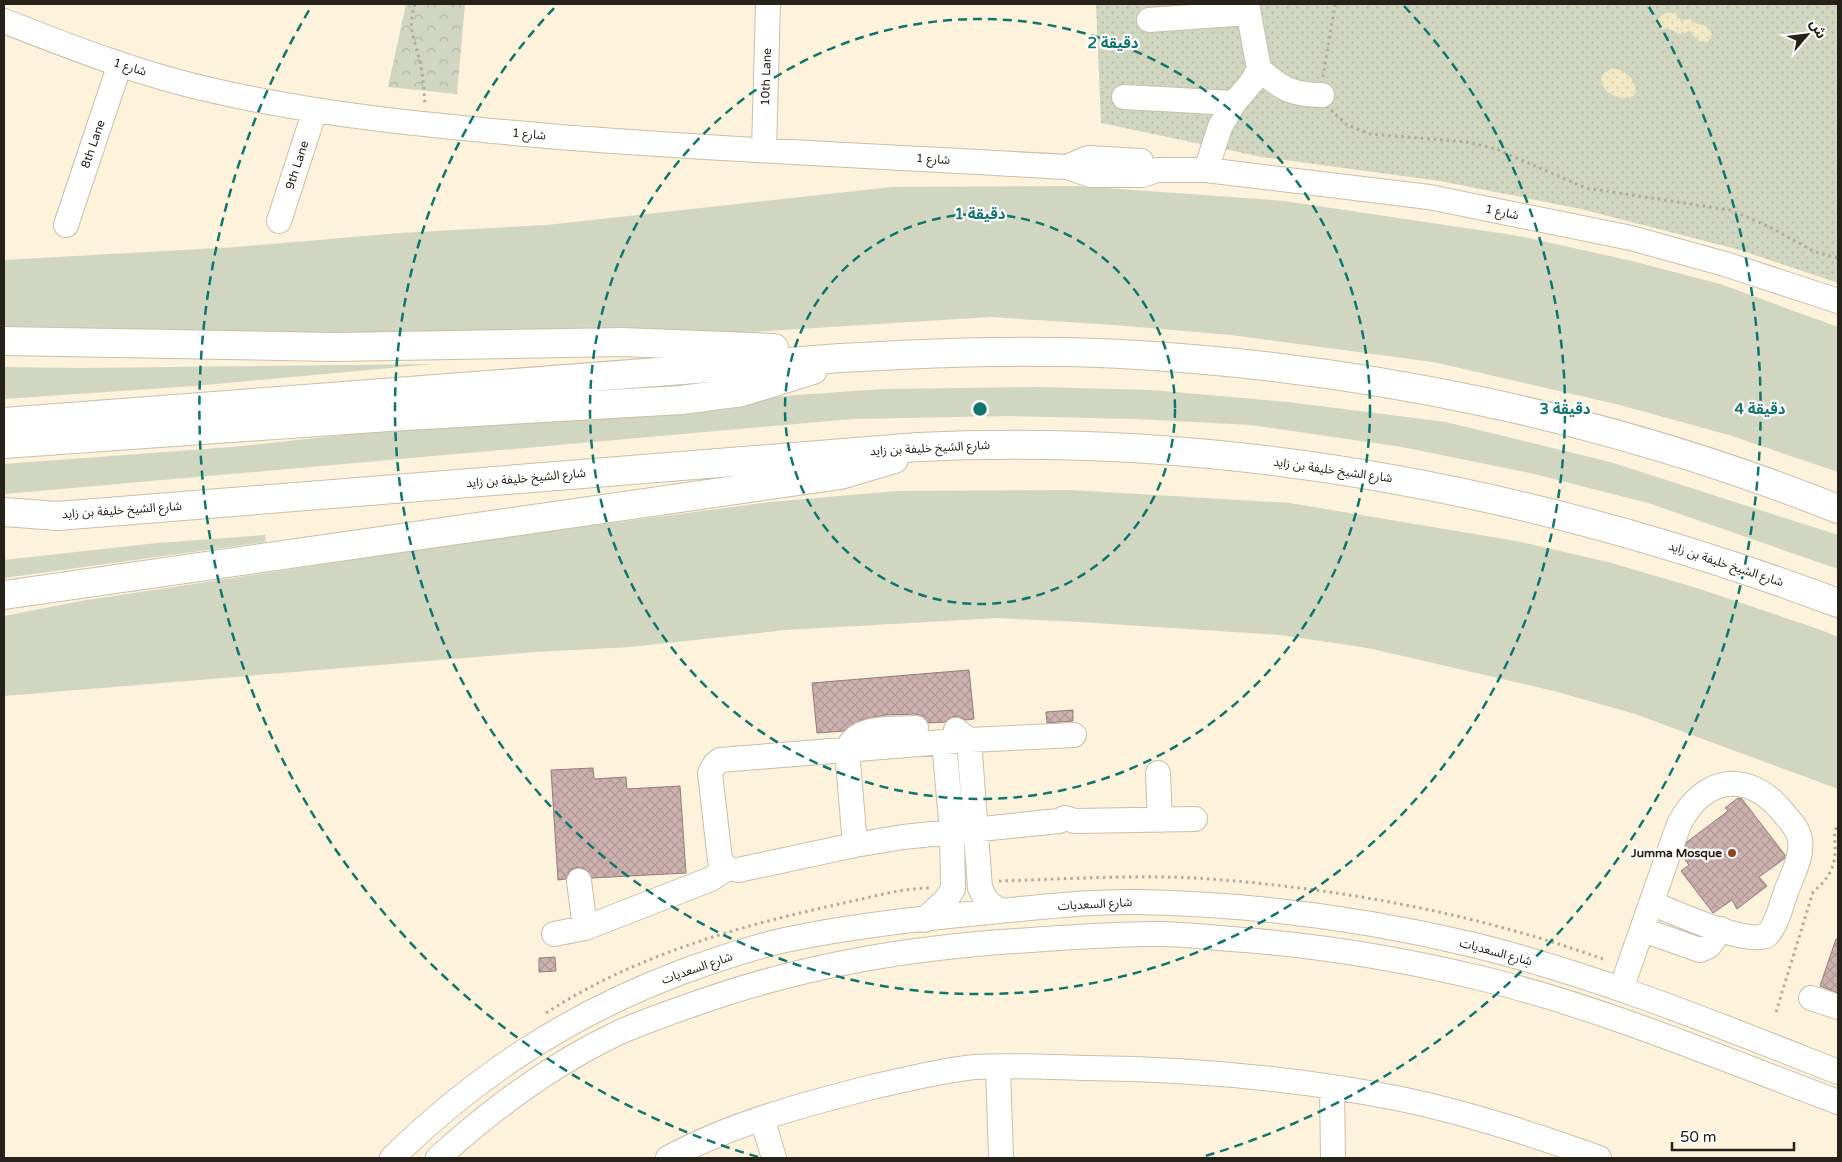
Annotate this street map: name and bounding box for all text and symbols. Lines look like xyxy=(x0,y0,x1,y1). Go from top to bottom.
north arrow xyxy=(1782,10,1832,60)
text: ش xyxy=(1806,17,1830,42)
text: 2 دقيقة xyxy=(1087,34,1139,52)
street label: 10th Lane xyxy=(758,48,774,106)
street label: شارع 1 xyxy=(111,55,148,81)
street label: 8th Lane xyxy=(78,118,108,170)
street label: شارع 1 xyxy=(511,126,547,144)
street label: 9th Lane xyxy=(283,139,311,191)
street label: شارع 1 xyxy=(916,151,950,169)
street label: شارع 1 xyxy=(1483,202,1520,224)
text: 1 دقيقة xyxy=(954,205,1006,223)
centre of rings xyxy=(971,400,989,418)
text: 3 دقيقة xyxy=(1539,400,1591,418)
text: 4 دقيقة xyxy=(1734,400,1786,418)
street label: شارع الشيخ خليفة بن زايد xyxy=(870,438,990,460)
street label: شارع الشيخ خليفة بن زايد xyxy=(1272,455,1393,487)
street label: شارع الشيخ خليفة بن زايد xyxy=(466,466,587,492)
street label: شارع الشيخ خليفة بن زايد xyxy=(62,499,183,523)
street label: شارع الشيخ خليفة بن زايد xyxy=(1666,539,1785,591)
place label: Jumma Mosque xyxy=(1630,846,1722,861)
marker: Jumma Mosque xyxy=(1726,847,1738,859)
street label: شارع السعديات xyxy=(1058,895,1133,915)
street label: شارع السعديات xyxy=(1458,936,1534,970)
street label: شارع السعديات xyxy=(660,949,735,989)
scale bar xyxy=(1672,1120,1794,1152)
text: 50 m xyxy=(1680,1128,1717,1146)

